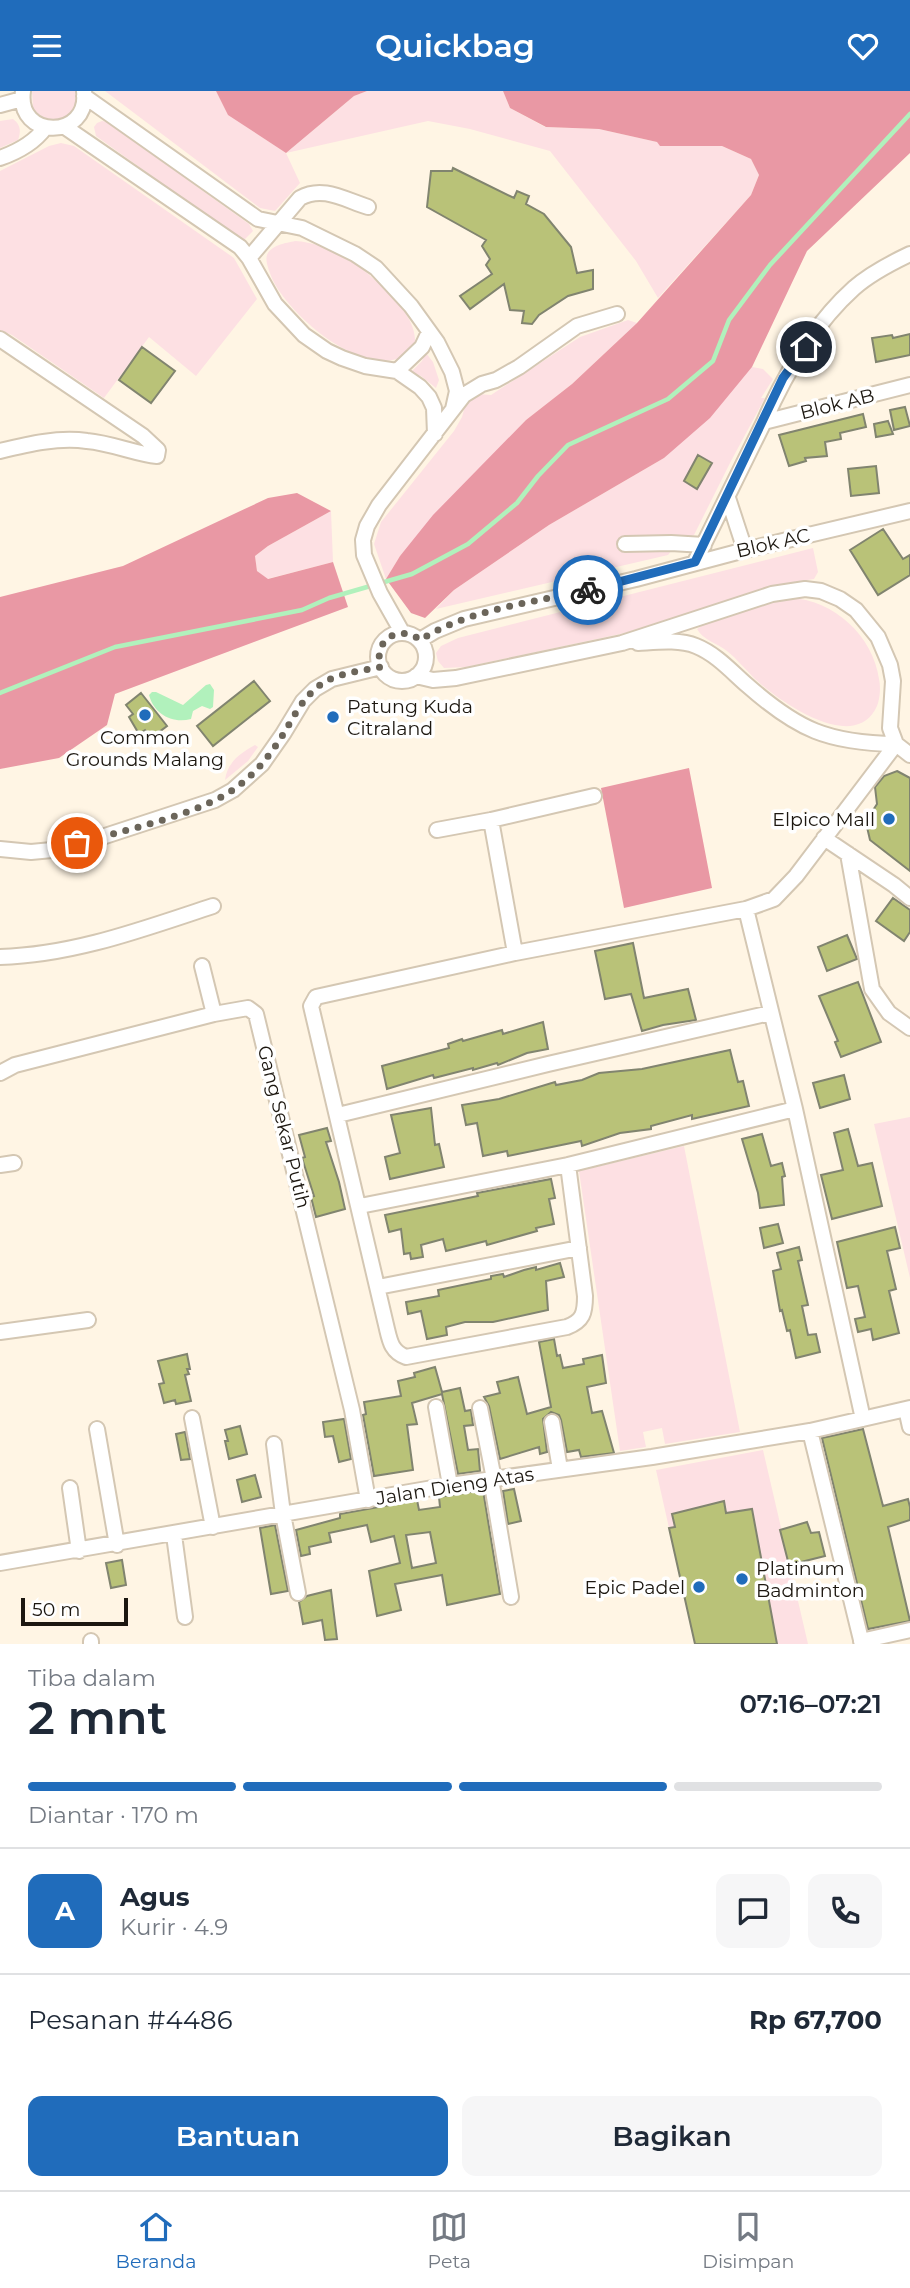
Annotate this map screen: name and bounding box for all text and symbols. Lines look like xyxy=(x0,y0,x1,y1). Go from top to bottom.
text: Quickbag xyxy=(375,26,535,65)
icon: menu xyxy=(28,27,66,65)
icon: heart xyxy=(844,27,882,65)
pin xyxy=(776,317,836,377)
icon: home xyxy=(787,328,825,366)
street label: Blok AB xyxy=(798,384,876,424)
street label: Blok AC xyxy=(734,523,812,563)
courier xyxy=(553,555,623,625)
icon: bike xyxy=(569,571,607,609)
place label: Patung Kuda Citraland xyxy=(347,695,473,740)
marker: Common Grounds Malang xyxy=(137,707,153,723)
marker: Patung Kuda Citraland xyxy=(325,709,341,725)
place label: Common Grounds Malang xyxy=(66,726,224,771)
place label: Elpico Mall xyxy=(772,808,875,831)
marker: Elpico Mall xyxy=(881,811,897,827)
pin xyxy=(47,813,107,873)
icon: bag xyxy=(58,824,96,862)
street label: Gang Sekar Putih xyxy=(253,1043,315,1211)
street label: Jalan Dieng Atas xyxy=(374,1462,535,1510)
place label: Platinum Badminton xyxy=(756,1557,865,1602)
marker: Platinum Badminton xyxy=(734,1571,750,1587)
place label: Epic Padel xyxy=(585,1576,685,1599)
marker: Epic Padel xyxy=(691,1579,707,1595)
scale bar xyxy=(21,1595,128,1627)
text: 50 m xyxy=(32,1598,80,1621)
text: Tiba dalam xyxy=(28,1664,156,1692)
text: 07:16–07:21 xyxy=(739,1688,882,1720)
text: 2 mnt xyxy=(28,1689,167,1746)
text: Diantar · 170 m xyxy=(28,1801,199,1829)
button: chat xyxy=(716,1874,790,1948)
button: phone xyxy=(808,1874,882,1948)
text: Agus xyxy=(120,1881,190,1913)
text: A xyxy=(55,1895,75,1927)
text: Kurir · 4.9 xyxy=(120,1913,228,1941)
text: Pesanan #4486 xyxy=(28,2004,233,2036)
text: Rp 67,700 xyxy=(749,2004,882,2036)
button: Bantuan xyxy=(28,2096,448,2176)
button: Bagikan xyxy=(462,2096,882,2176)
tab: Beranda xyxy=(116,2208,196,2273)
tab: Peta xyxy=(428,2208,471,2273)
tab: Disimpan xyxy=(702,2208,794,2273)

